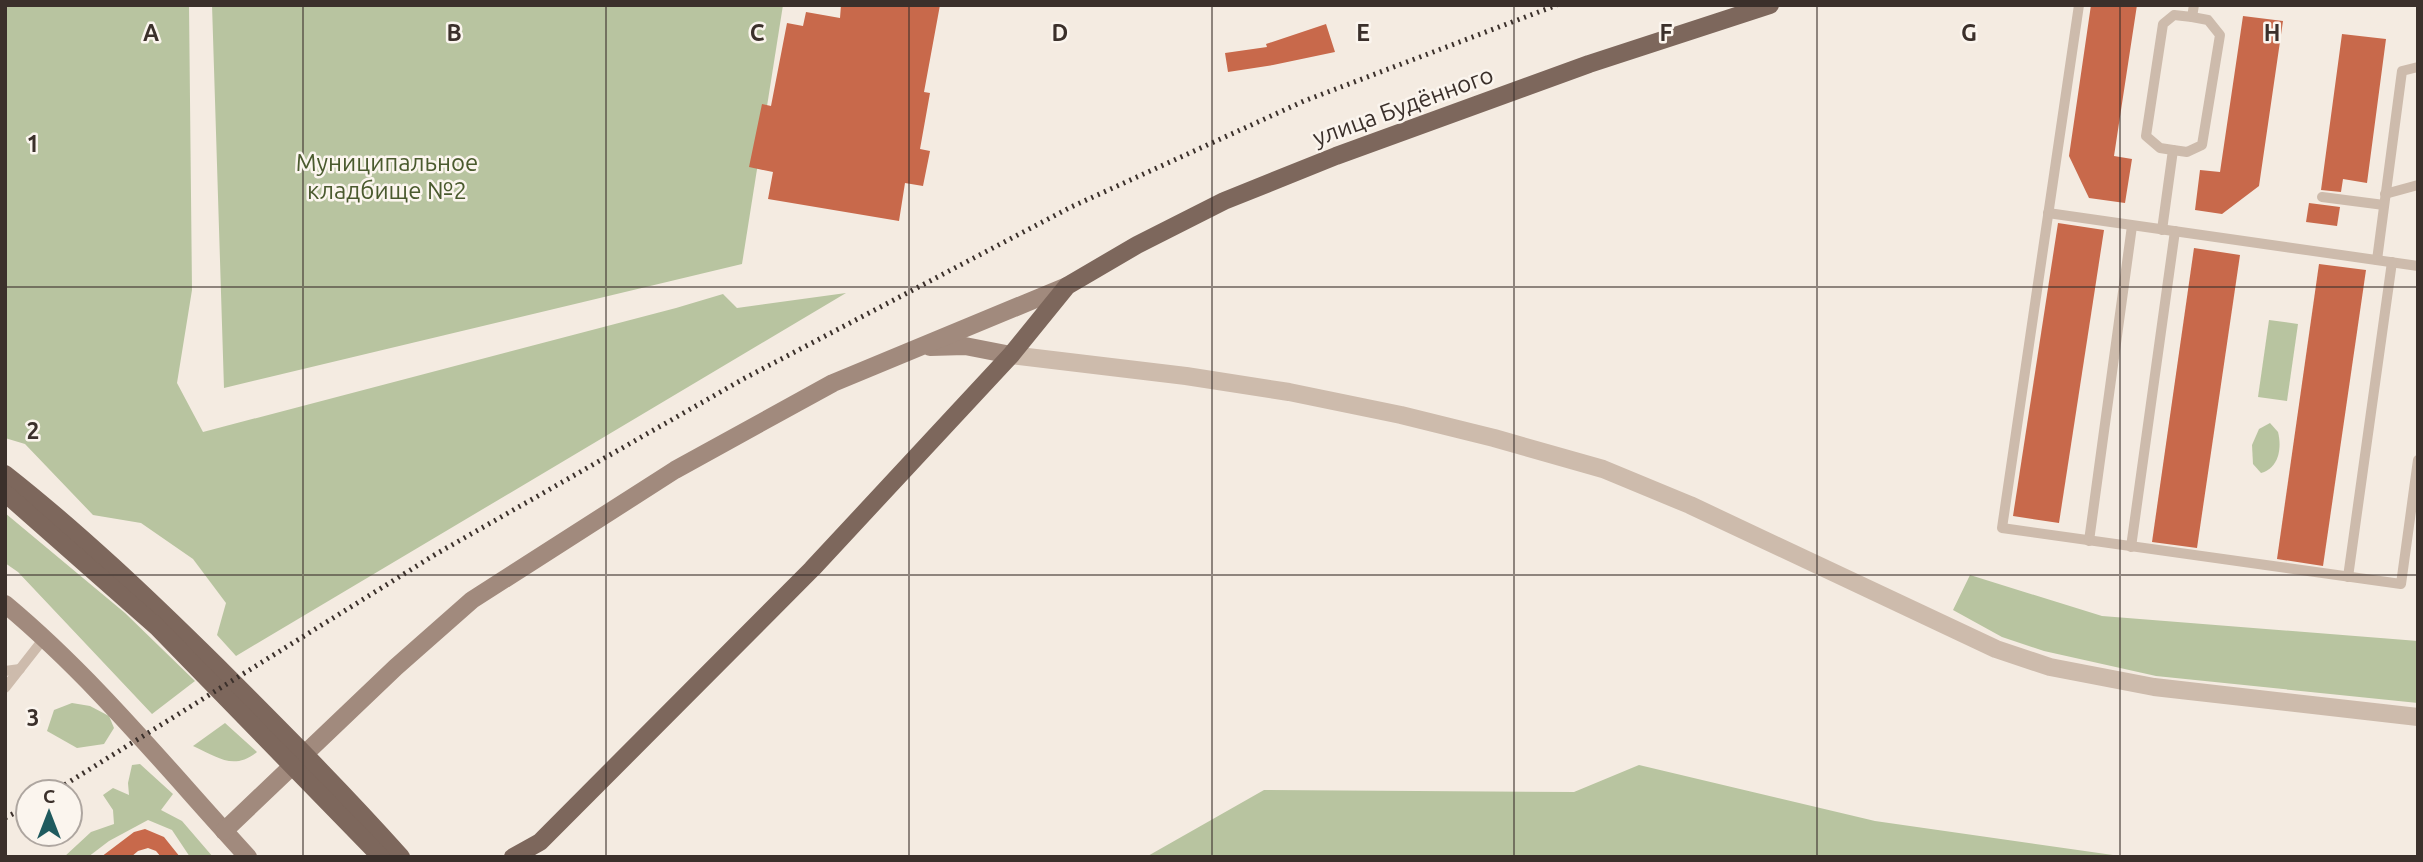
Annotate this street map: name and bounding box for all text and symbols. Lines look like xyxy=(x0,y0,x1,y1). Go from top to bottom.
text: A xyxy=(143,20,159,45)
text: B xyxy=(446,20,462,45)
text: C xyxy=(750,20,765,45)
text: D xyxy=(1052,20,1068,45)
text: E xyxy=(1356,20,1370,45)
text: F xyxy=(1660,20,1673,45)
text: G xyxy=(1961,20,1977,45)
text: H xyxy=(2264,20,2280,45)
street label: улица Будённого xyxy=(1309,61,1497,151)
text: 1 xyxy=(27,131,39,156)
park label: Муниципальное кладбище №2 xyxy=(296,149,478,204)
text: 2 xyxy=(27,418,39,443)
text: 3 xyxy=(27,705,39,730)
north arrow xyxy=(14,778,84,848)
text: С xyxy=(43,785,55,807)

